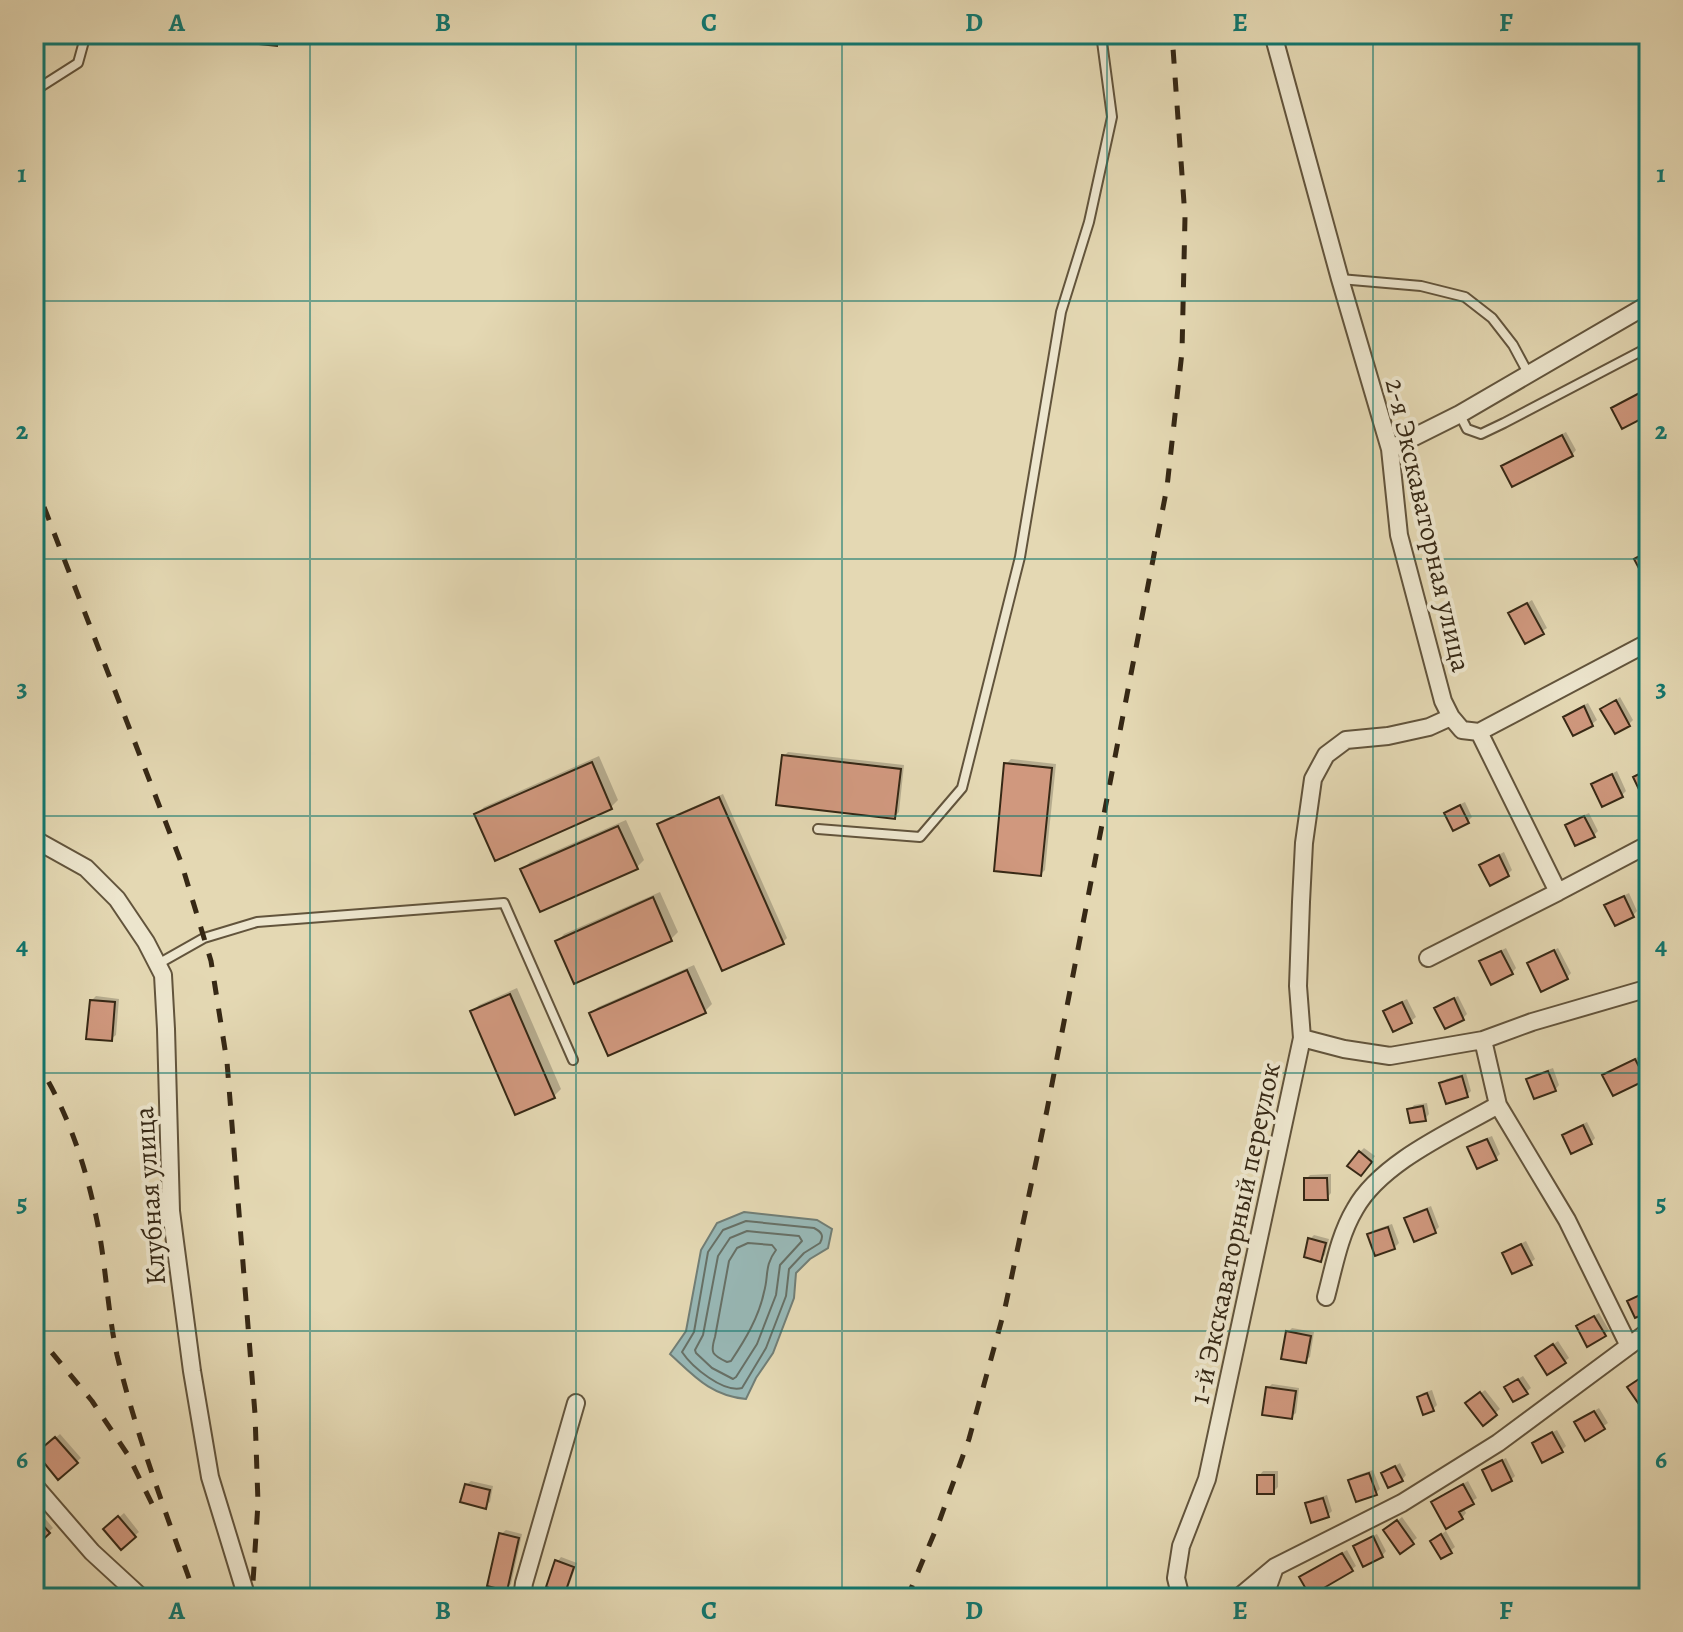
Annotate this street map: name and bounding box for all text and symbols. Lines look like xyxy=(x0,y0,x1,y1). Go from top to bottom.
text: A xyxy=(168,5,186,40)
text: B xyxy=(435,5,451,40)
text: C xyxy=(701,5,717,40)
text: D xyxy=(965,5,983,40)
text: E xyxy=(1232,5,1248,40)
text: F xyxy=(1499,5,1513,40)
text: 1 xyxy=(17,156,27,191)
text: 1 xyxy=(1656,156,1666,191)
street label: 2-я Экскаваторная улица xyxy=(1376,375,1480,676)
text: 2 xyxy=(16,413,29,448)
text: 2 xyxy=(1655,413,1668,448)
text: 3 xyxy=(16,670,28,705)
text: 3 xyxy=(1655,670,1667,705)
text: 4 xyxy=(16,928,28,963)
text: 4 xyxy=(1655,928,1667,963)
street label: 1-й Экскаваторный переулок xyxy=(1180,1059,1290,1408)
street label: Клубная улица xyxy=(125,1105,175,1286)
text: 5 xyxy=(16,1185,28,1220)
text: 5 xyxy=(1655,1185,1667,1220)
text: 6 xyxy=(16,1442,28,1477)
text: 6 xyxy=(1655,1442,1667,1477)
text: A xyxy=(168,1593,186,1628)
text: B xyxy=(435,1593,451,1628)
text: C xyxy=(701,1593,717,1628)
text: D xyxy=(965,1593,983,1628)
text: E xyxy=(1232,1593,1248,1628)
text: F xyxy=(1499,1593,1513,1628)

